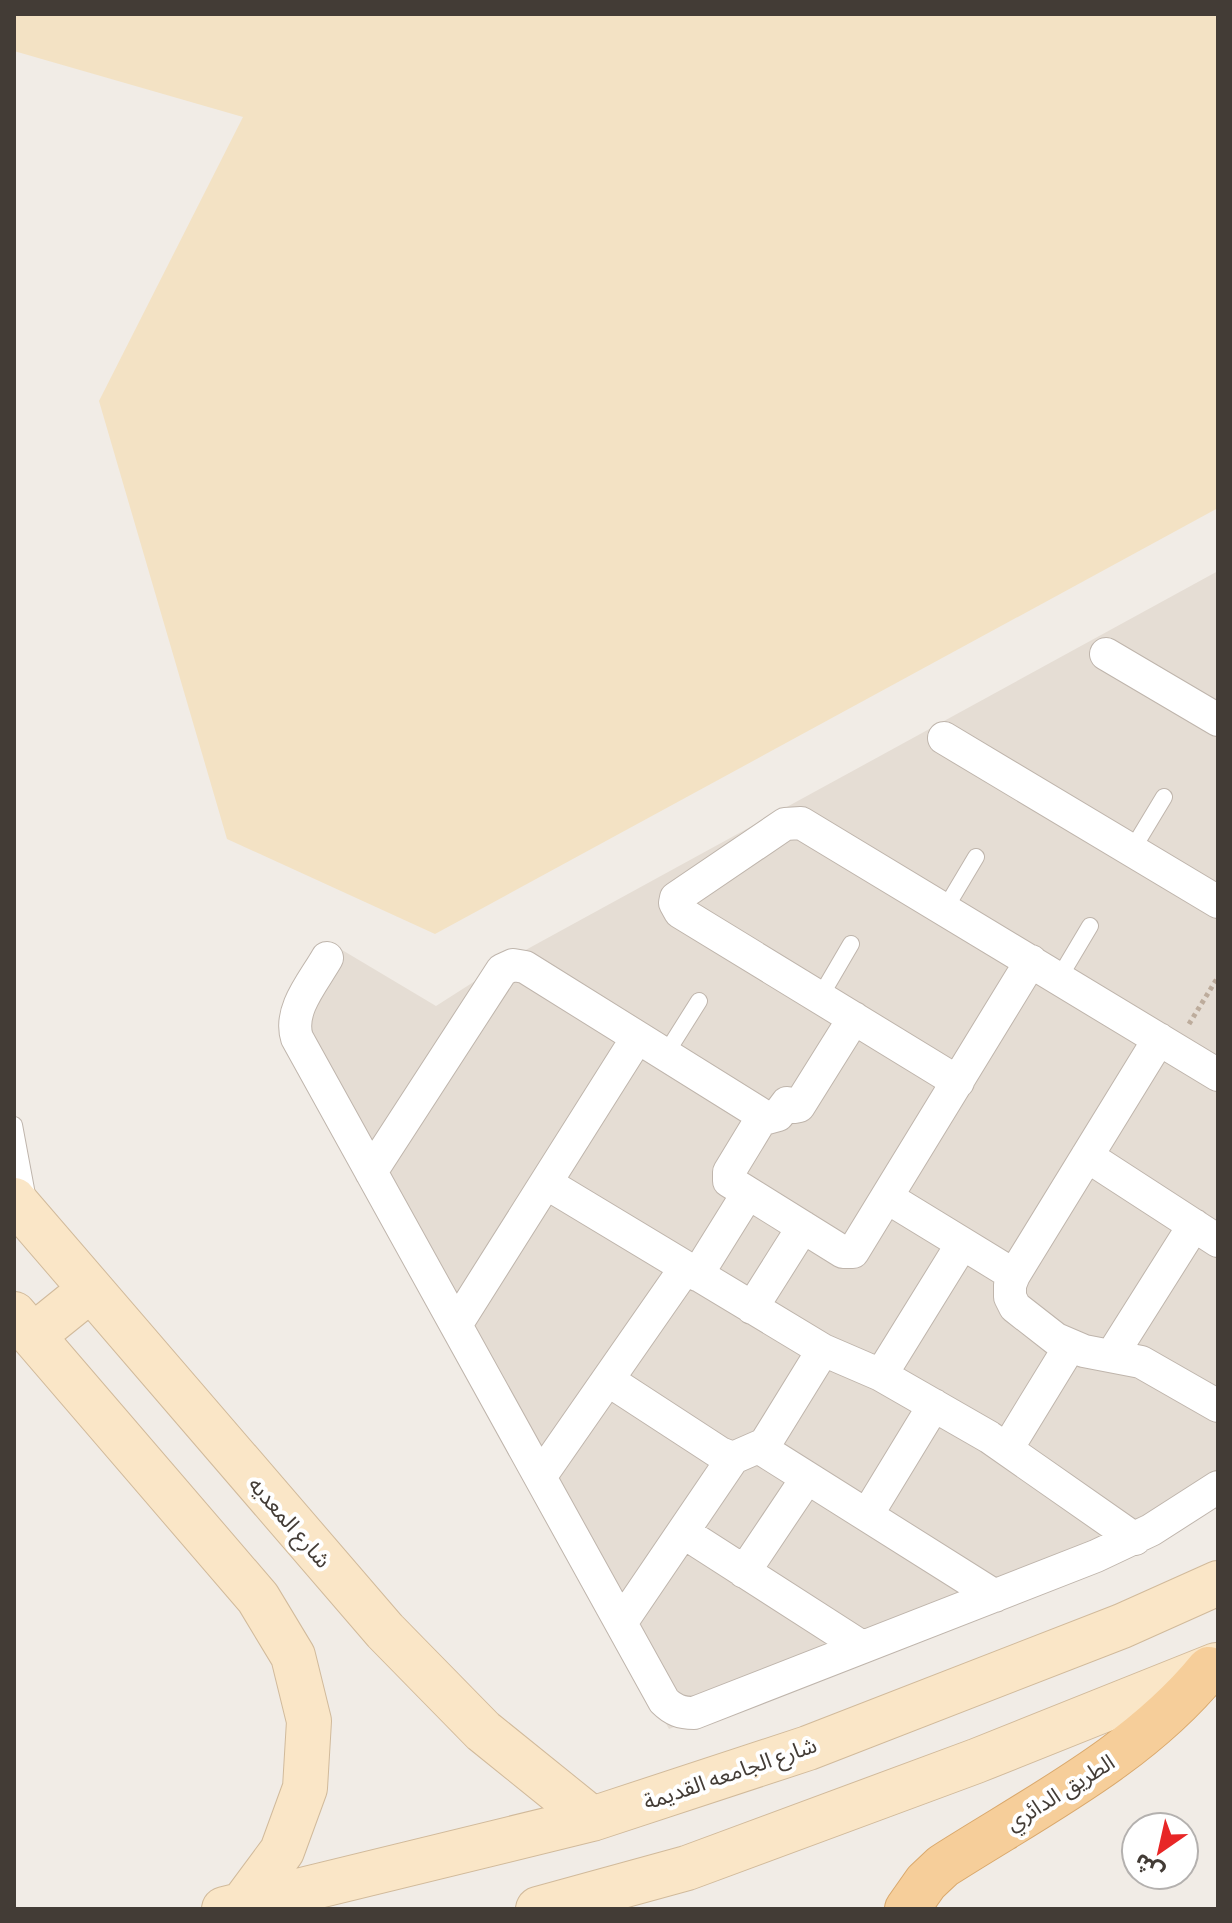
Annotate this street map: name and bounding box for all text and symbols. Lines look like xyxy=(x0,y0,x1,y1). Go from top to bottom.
street label: شارع المعديه xyxy=(240,1470,338,1575)
street label: شارع الجامعه القديمة xyxy=(639,1729,821,1819)
street label: الطريق الدائري xyxy=(1000,1747,1121,1839)
north arrow xyxy=(1120,1811,1200,1891)
text: ش xyxy=(1128,1847,1170,1888)

